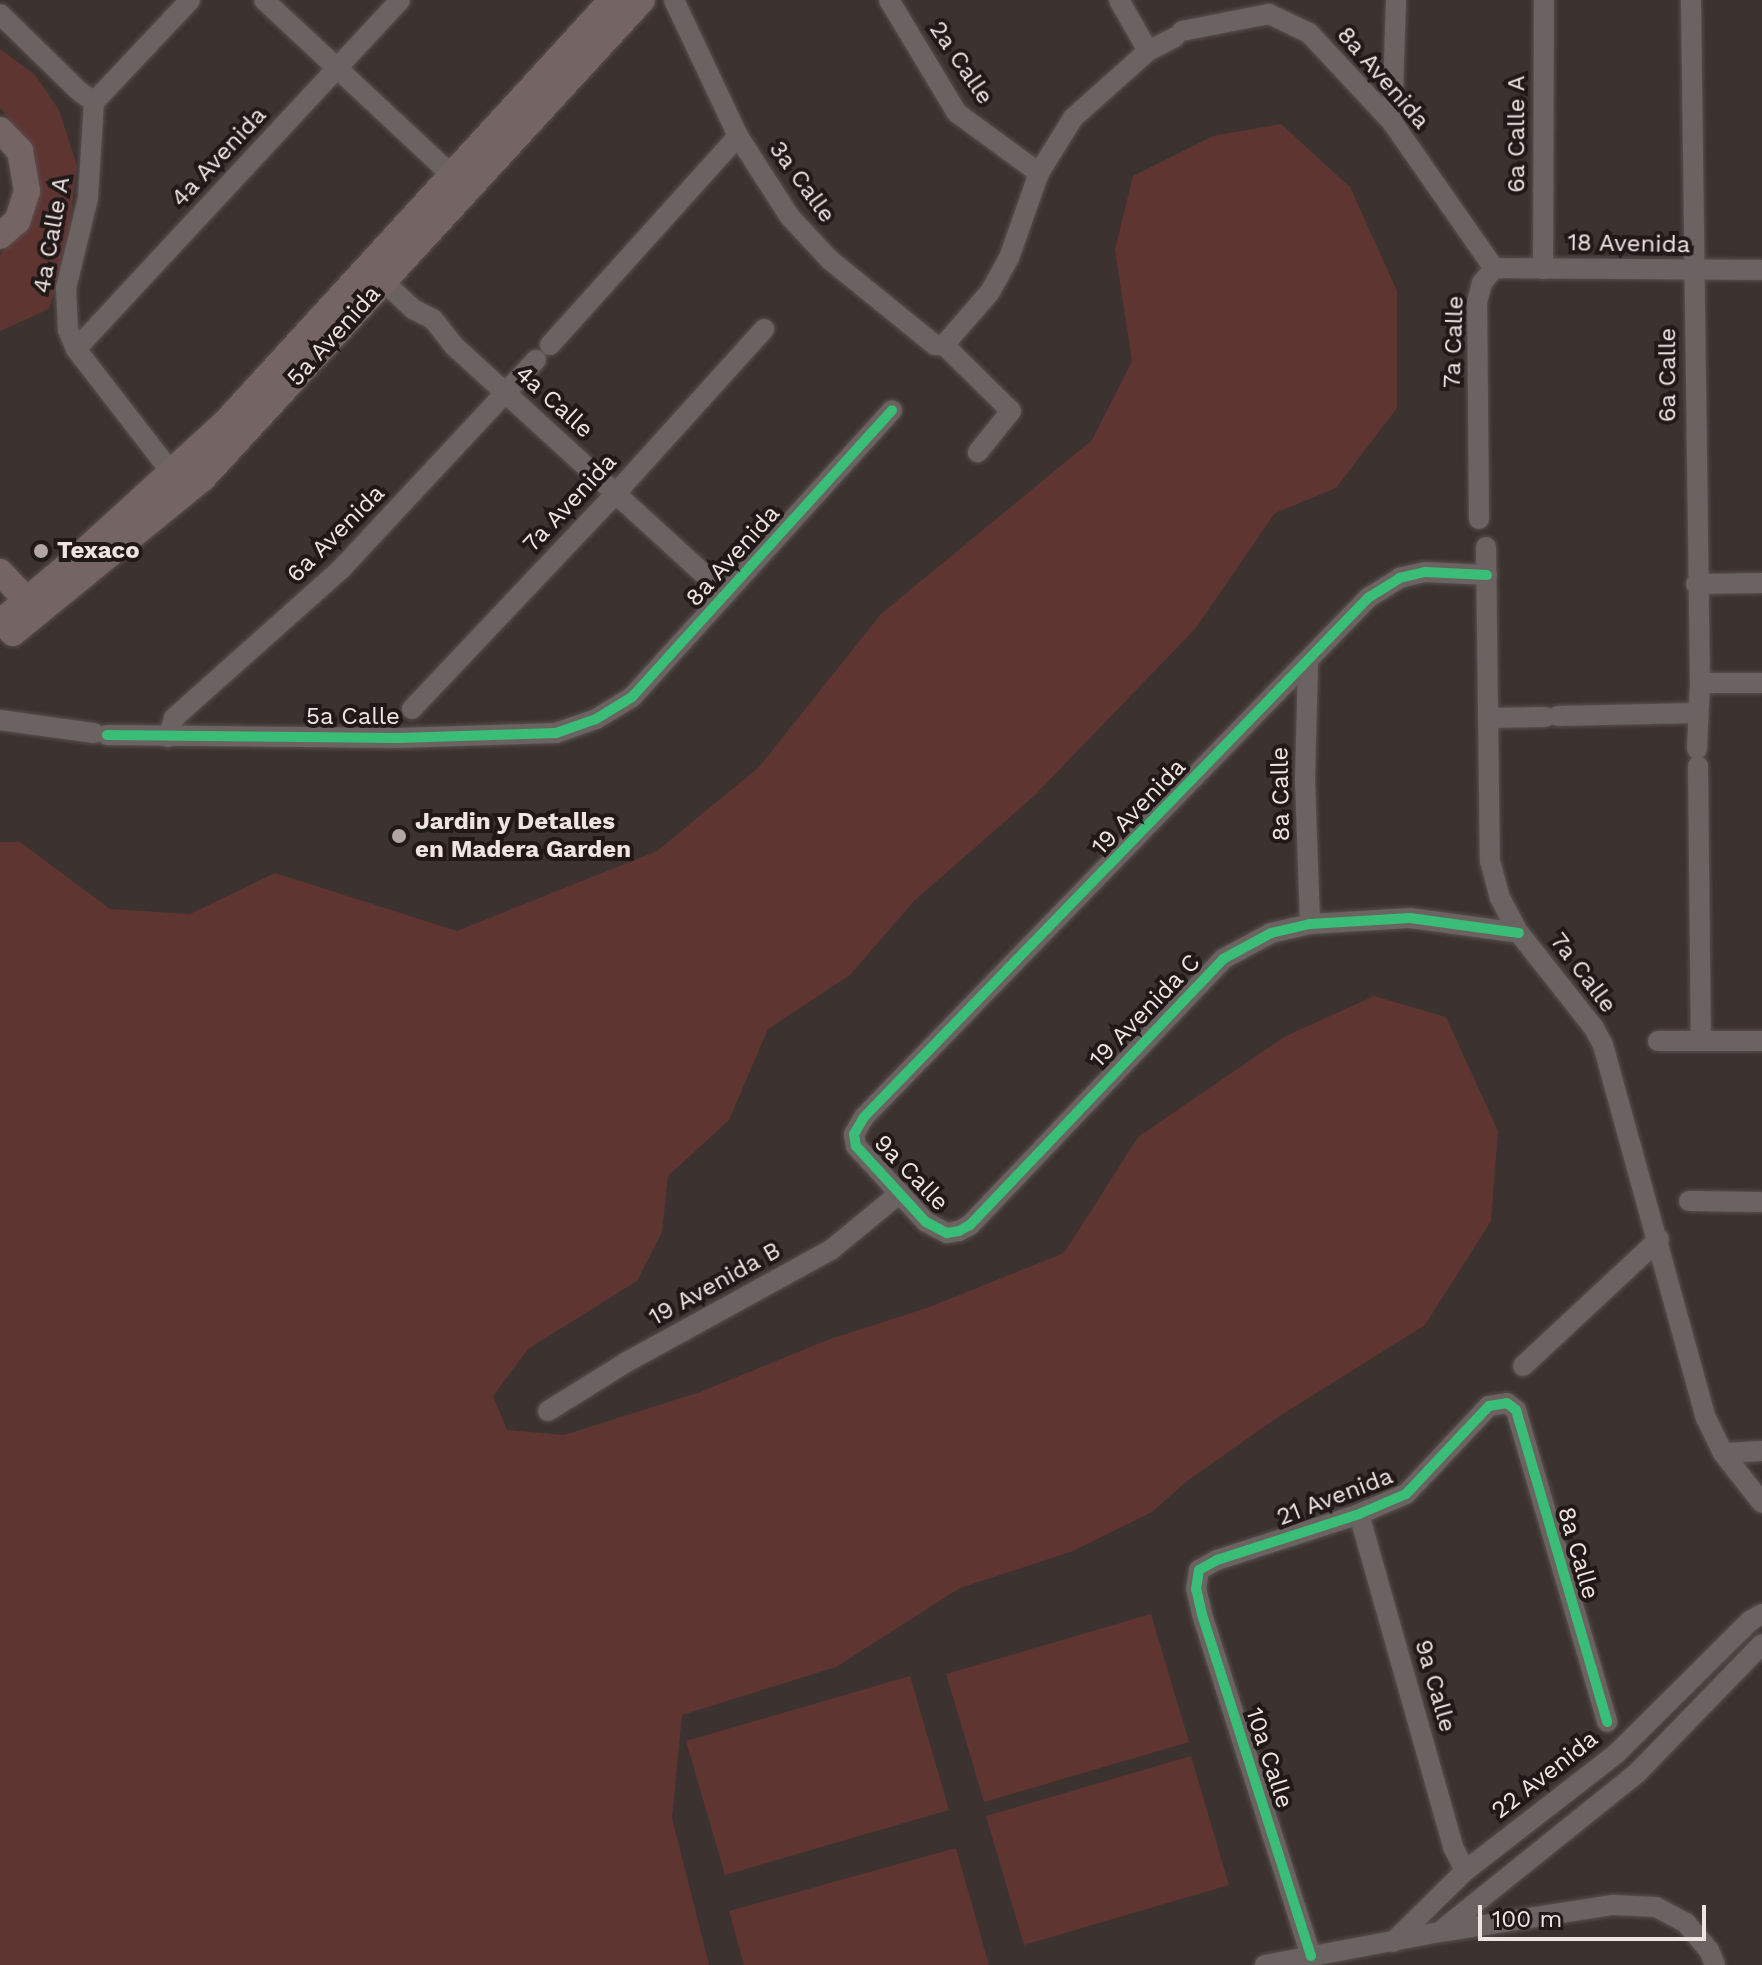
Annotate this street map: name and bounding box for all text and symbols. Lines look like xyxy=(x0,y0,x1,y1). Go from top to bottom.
street label: 2a Calle xyxy=(923,16,999,110)
street label: 8a Avenida xyxy=(1330,20,1436,136)
street label: 6a Calle A xyxy=(1503,75,1531,193)
street label: 4a Avenida xyxy=(165,100,273,214)
street label: 3a Calle xyxy=(763,135,841,229)
street label: 4a Calle A xyxy=(27,174,77,296)
street label: 18 Avenida xyxy=(1567,229,1691,259)
street label: 5a Avenida xyxy=(281,279,387,393)
street label: 7a Calle xyxy=(1438,295,1470,389)
street label: 6a Calle xyxy=(1654,328,1682,422)
street label: 4a Calle xyxy=(509,360,599,444)
street label: 7a Avenida xyxy=(517,447,623,559)
street label: 6a Avenida xyxy=(281,479,391,589)
street label: 8a Avenida xyxy=(680,499,786,613)
place label: Texaco xyxy=(57,537,140,565)
marker: Texaco xyxy=(32,542,50,560)
street label: 5a Calle xyxy=(306,703,400,731)
street label: 8a Calle xyxy=(1266,746,1296,842)
street label: 19 Avenida xyxy=(1086,753,1192,861)
place label: Jardin y Detalles en Madera Garden xyxy=(415,808,631,864)
marker: Jardin y Detalles en Madera Garden xyxy=(390,827,408,845)
street label: 7a Calle xyxy=(1543,927,1623,1019)
street label: 19 Avenida C xyxy=(1083,948,1207,1074)
street label: 9a Calle xyxy=(868,1129,954,1217)
street label: 19 Avenida B xyxy=(644,1236,786,1332)
street label: 21 Avenida xyxy=(1273,1462,1397,1532)
street label: 8a Calle xyxy=(1551,1503,1605,1603)
street label: 9a Calle xyxy=(1408,1636,1462,1736)
street label: 10a Calle xyxy=(1239,1704,1299,1812)
street label: 22 Avenida xyxy=(1486,1724,1604,1826)
scale bar xyxy=(1482,1889,1710,1939)
text: 100 m xyxy=(1492,1905,1562,1933)

